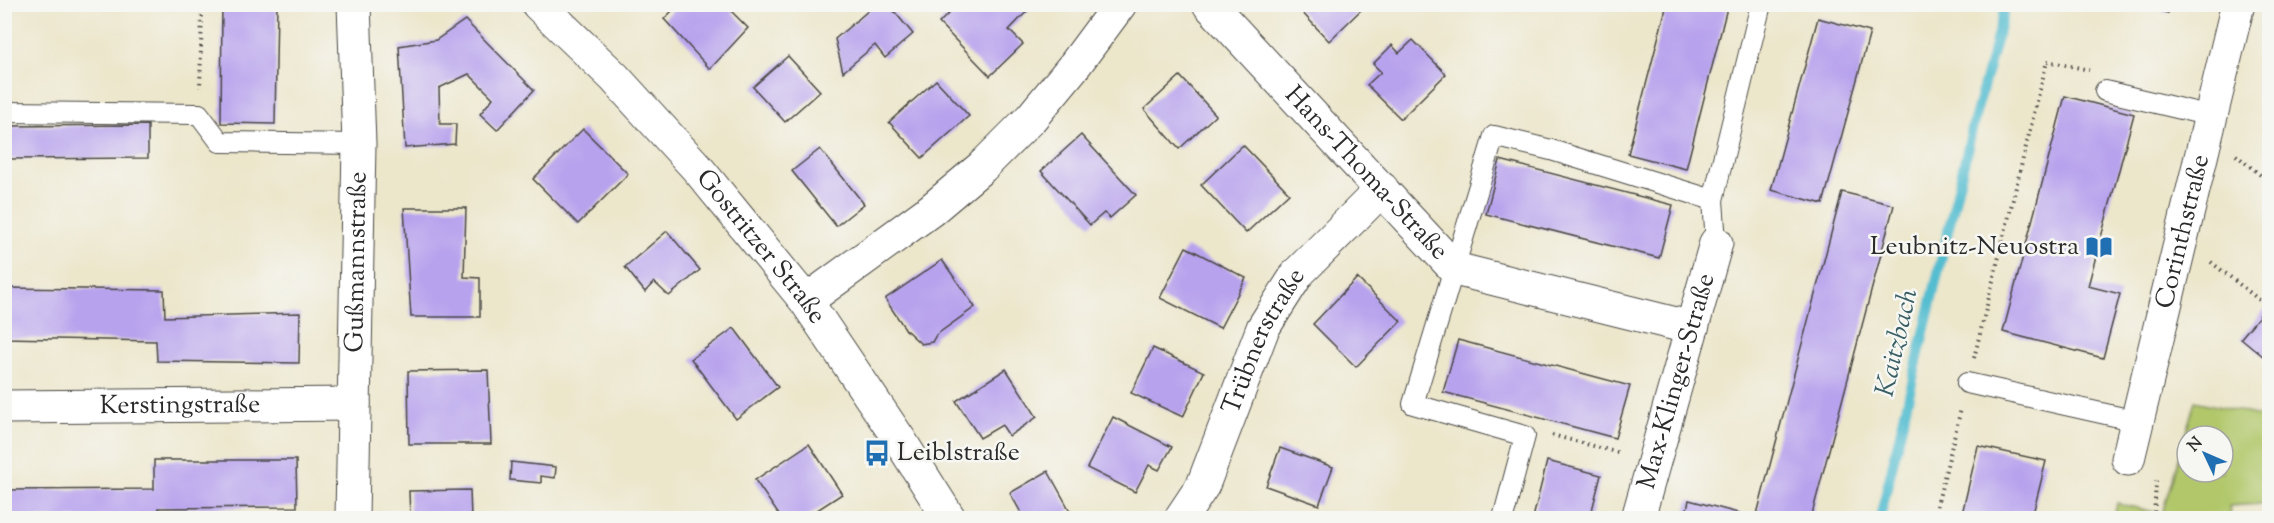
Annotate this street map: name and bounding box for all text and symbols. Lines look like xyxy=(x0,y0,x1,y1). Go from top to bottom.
street label: Hans-Thoma-Straße xyxy=(1276,78,1457,269)
street label: Corinthstraße xyxy=(2146,151,2219,313)
street label: Gostritzer Straße xyxy=(687,161,835,332)
street label: Gußmannstraße xyxy=(337,171,377,353)
place label: Leubnitz-Neuostra xyxy=(1870,229,2079,266)
library icon: Leubnitz-Neuostra xyxy=(2084,232,2114,262)
street label: Trübnerstraße xyxy=(1213,261,1315,420)
street label: Max-Klinger-Straße xyxy=(1629,269,1725,494)
water label: Kaitzbach xyxy=(1867,285,1929,401)
street label: Kerstingstraße xyxy=(100,386,260,425)
north arrow xyxy=(2175,424,2235,484)
text: N xyxy=(2183,433,2209,458)
place label: Leiblstraße xyxy=(897,435,1020,472)
bus stop icon: Leiblstraße xyxy=(862,438,892,468)

